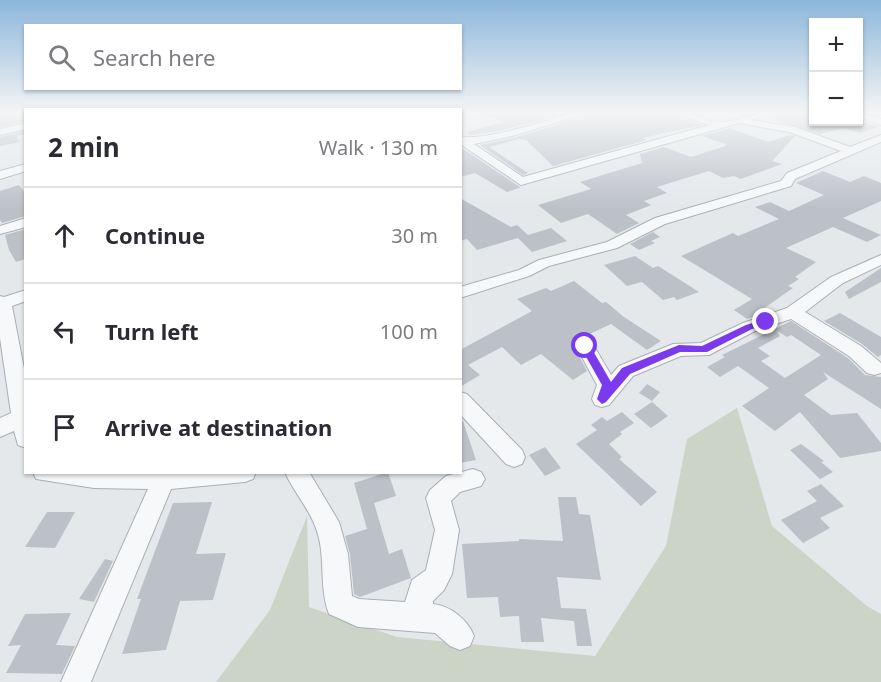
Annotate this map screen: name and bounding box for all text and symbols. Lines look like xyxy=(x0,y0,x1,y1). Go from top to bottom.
map controls xyxy=(809,18,863,126)
button: + xyxy=(809,18,863,72)
search box xyxy=(24,24,462,90)
icon: search xyxy=(45,41,78,74)
text: Search here xyxy=(93,42,215,72)
button: − xyxy=(809,72,863,126)
text: 2 min xyxy=(48,129,120,165)
text: Walk · 130 m xyxy=(319,134,438,161)
icon: ahead xyxy=(48,219,81,252)
text: Continue xyxy=(105,220,205,250)
text: 30 m xyxy=(391,222,438,249)
route end xyxy=(752,308,778,334)
icon: left xyxy=(48,315,81,348)
text: Turn left xyxy=(105,316,199,346)
text: 100 m xyxy=(380,318,438,345)
route start xyxy=(571,332,597,358)
icon: arrive xyxy=(48,411,81,444)
text: Arrive at destination xyxy=(105,412,332,442)

